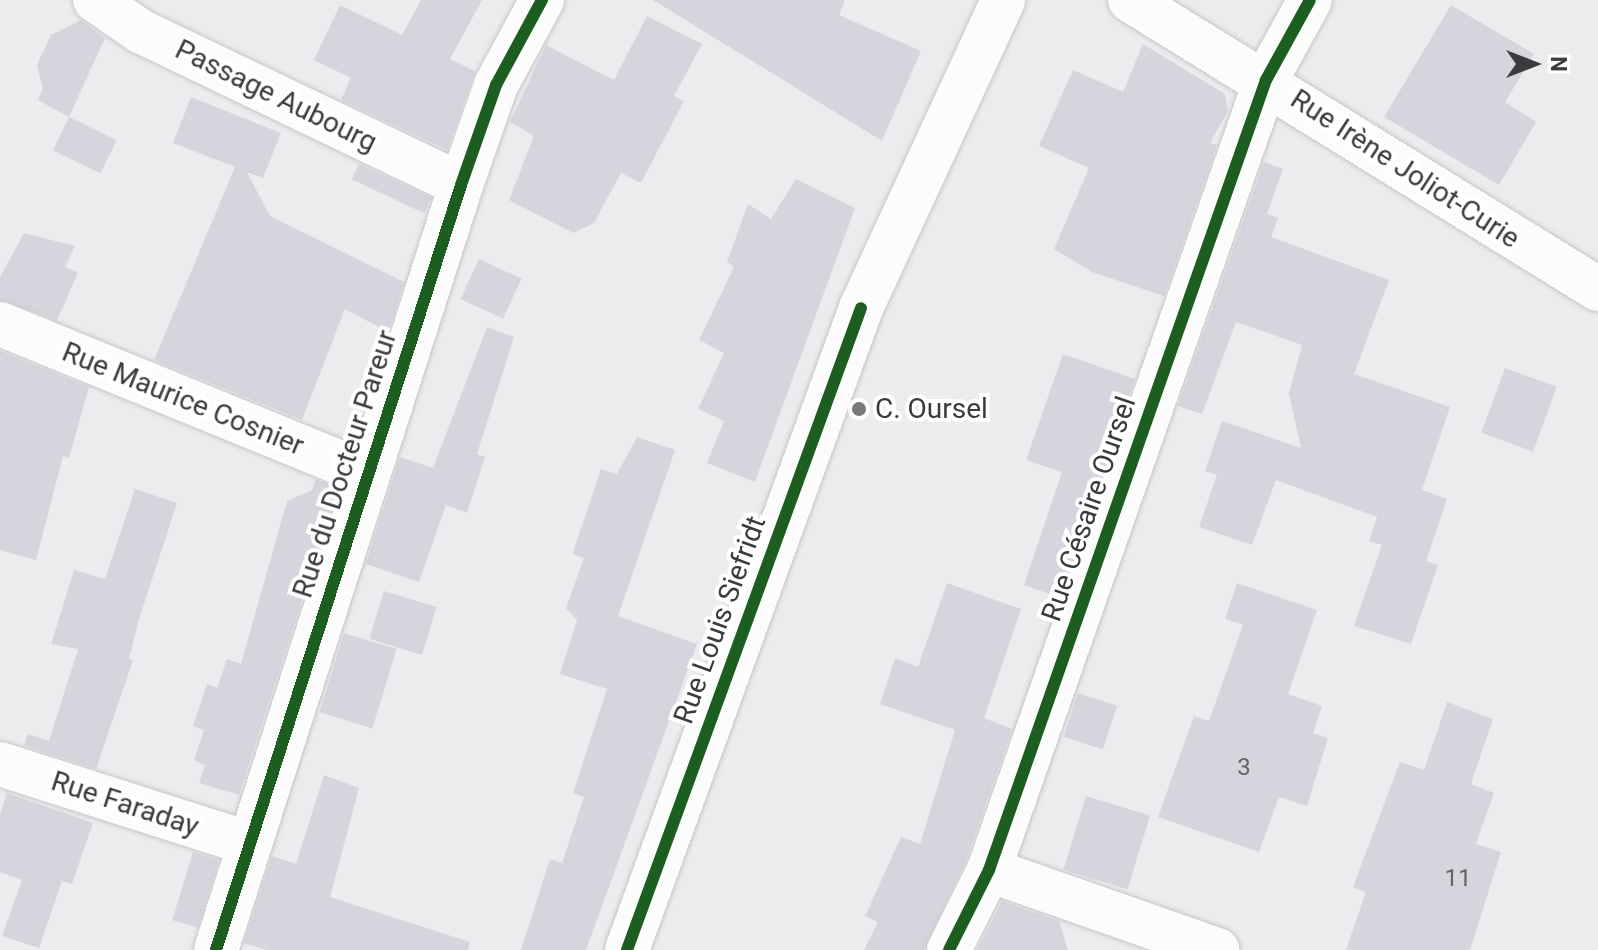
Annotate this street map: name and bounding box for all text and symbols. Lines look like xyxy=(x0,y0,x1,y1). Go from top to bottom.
north arrow xyxy=(1494,24,1574,104)
street label: Passage Aubourg xyxy=(170,33,382,159)
text: N xyxy=(1546,56,1571,72)
street label: Rue Irène Joliot-Curie xyxy=(1284,82,1526,256)
street label: Rue du Docteur Pareur xyxy=(286,326,404,602)
street label: Rue Maurice Cosnier xyxy=(57,335,309,463)
place label: C. Oursel xyxy=(875,392,988,426)
street label: Rue Césaire Oursel xyxy=(1035,392,1143,626)
marker: C. Oursel xyxy=(850,400,868,418)
street label: Rue Louis Siefridt xyxy=(667,512,773,728)
house number: 3 xyxy=(1237,754,1251,782)
street label: Rue Faraday xyxy=(47,764,203,844)
house number: 11 xyxy=(1445,865,1471,893)

